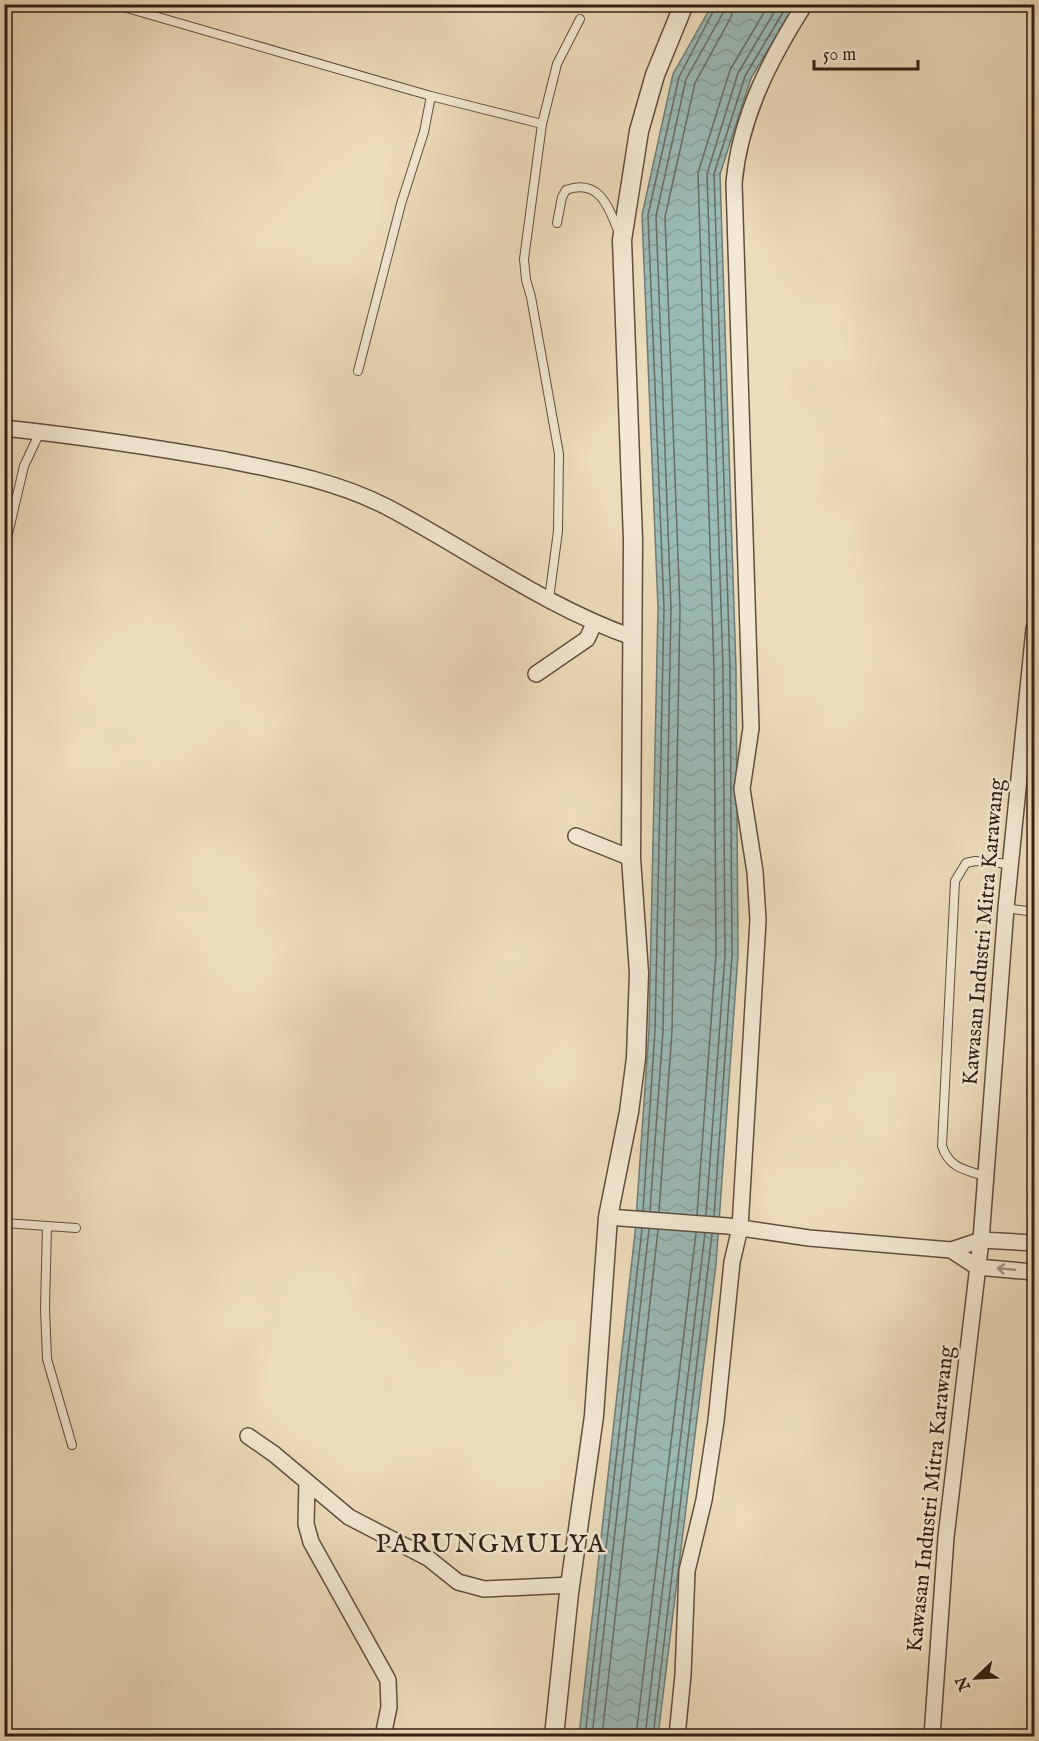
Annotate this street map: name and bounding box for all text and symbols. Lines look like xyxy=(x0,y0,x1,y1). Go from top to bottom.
scale bar xyxy=(814,33,918,71)
text: 50 m xyxy=(823,44,856,67)
street label: Kawasan Industri Mitra Karawang xyxy=(957,776,1011,1087)
one-way arrow xyxy=(996,1264,1016,1275)
street label: Kawasan Industri Mitra Karawang xyxy=(901,1343,961,1654)
district label: PARUNGMULYA xyxy=(376,1528,606,1561)
north arrow xyxy=(946,1648,1006,1708)
text: N xyxy=(952,1673,976,1694)

